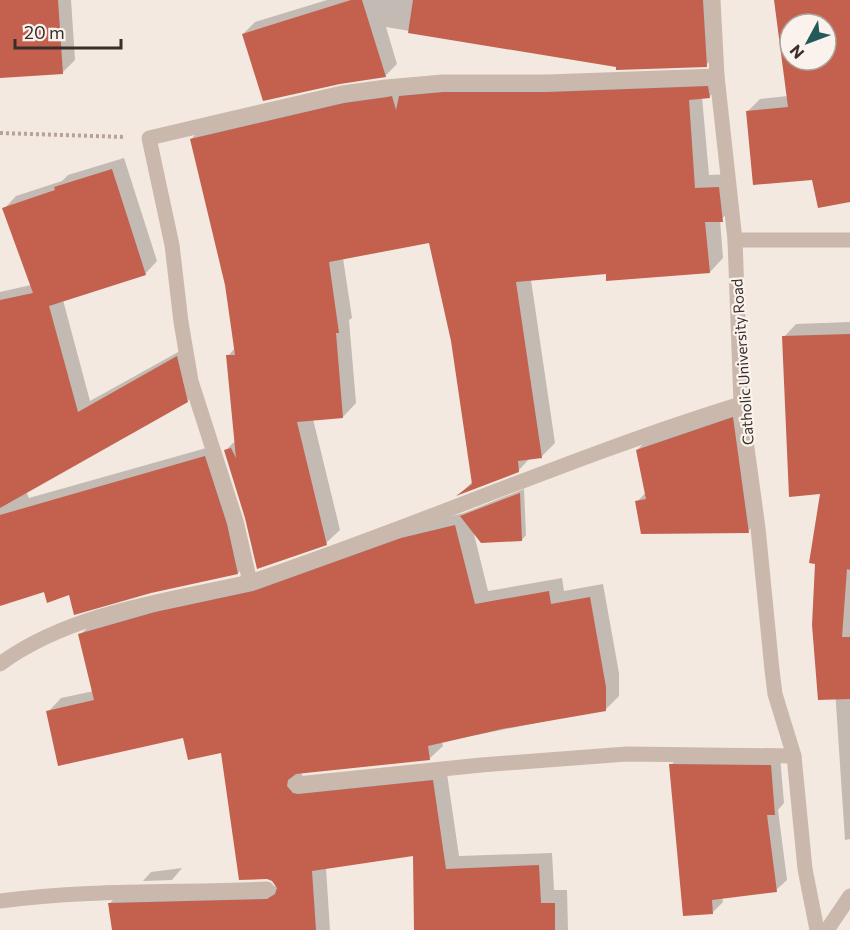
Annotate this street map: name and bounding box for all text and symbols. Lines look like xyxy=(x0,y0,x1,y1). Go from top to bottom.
scale bar xyxy=(15,12,122,50)
north arrow xyxy=(778,12,838,72)
text: 20 m xyxy=(24,21,65,43)
text: N xyxy=(785,41,807,63)
street label: Catholic University Road xyxy=(727,278,757,446)

